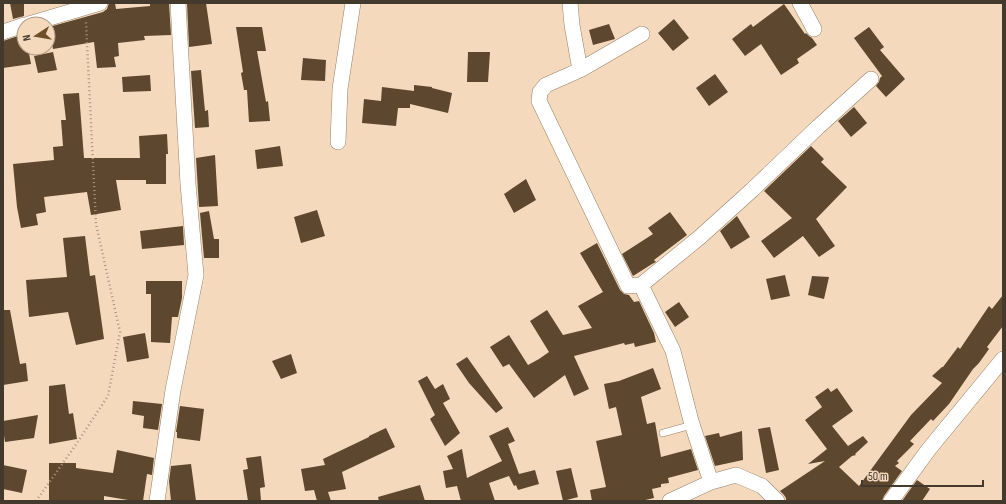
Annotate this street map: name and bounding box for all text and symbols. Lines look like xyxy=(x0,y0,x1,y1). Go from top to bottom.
north arrow xyxy=(16,16,56,56)
text: N xyxy=(20,34,34,42)
scale bar xyxy=(862,462,983,488)
text: 50 m xyxy=(868,469,888,484)

